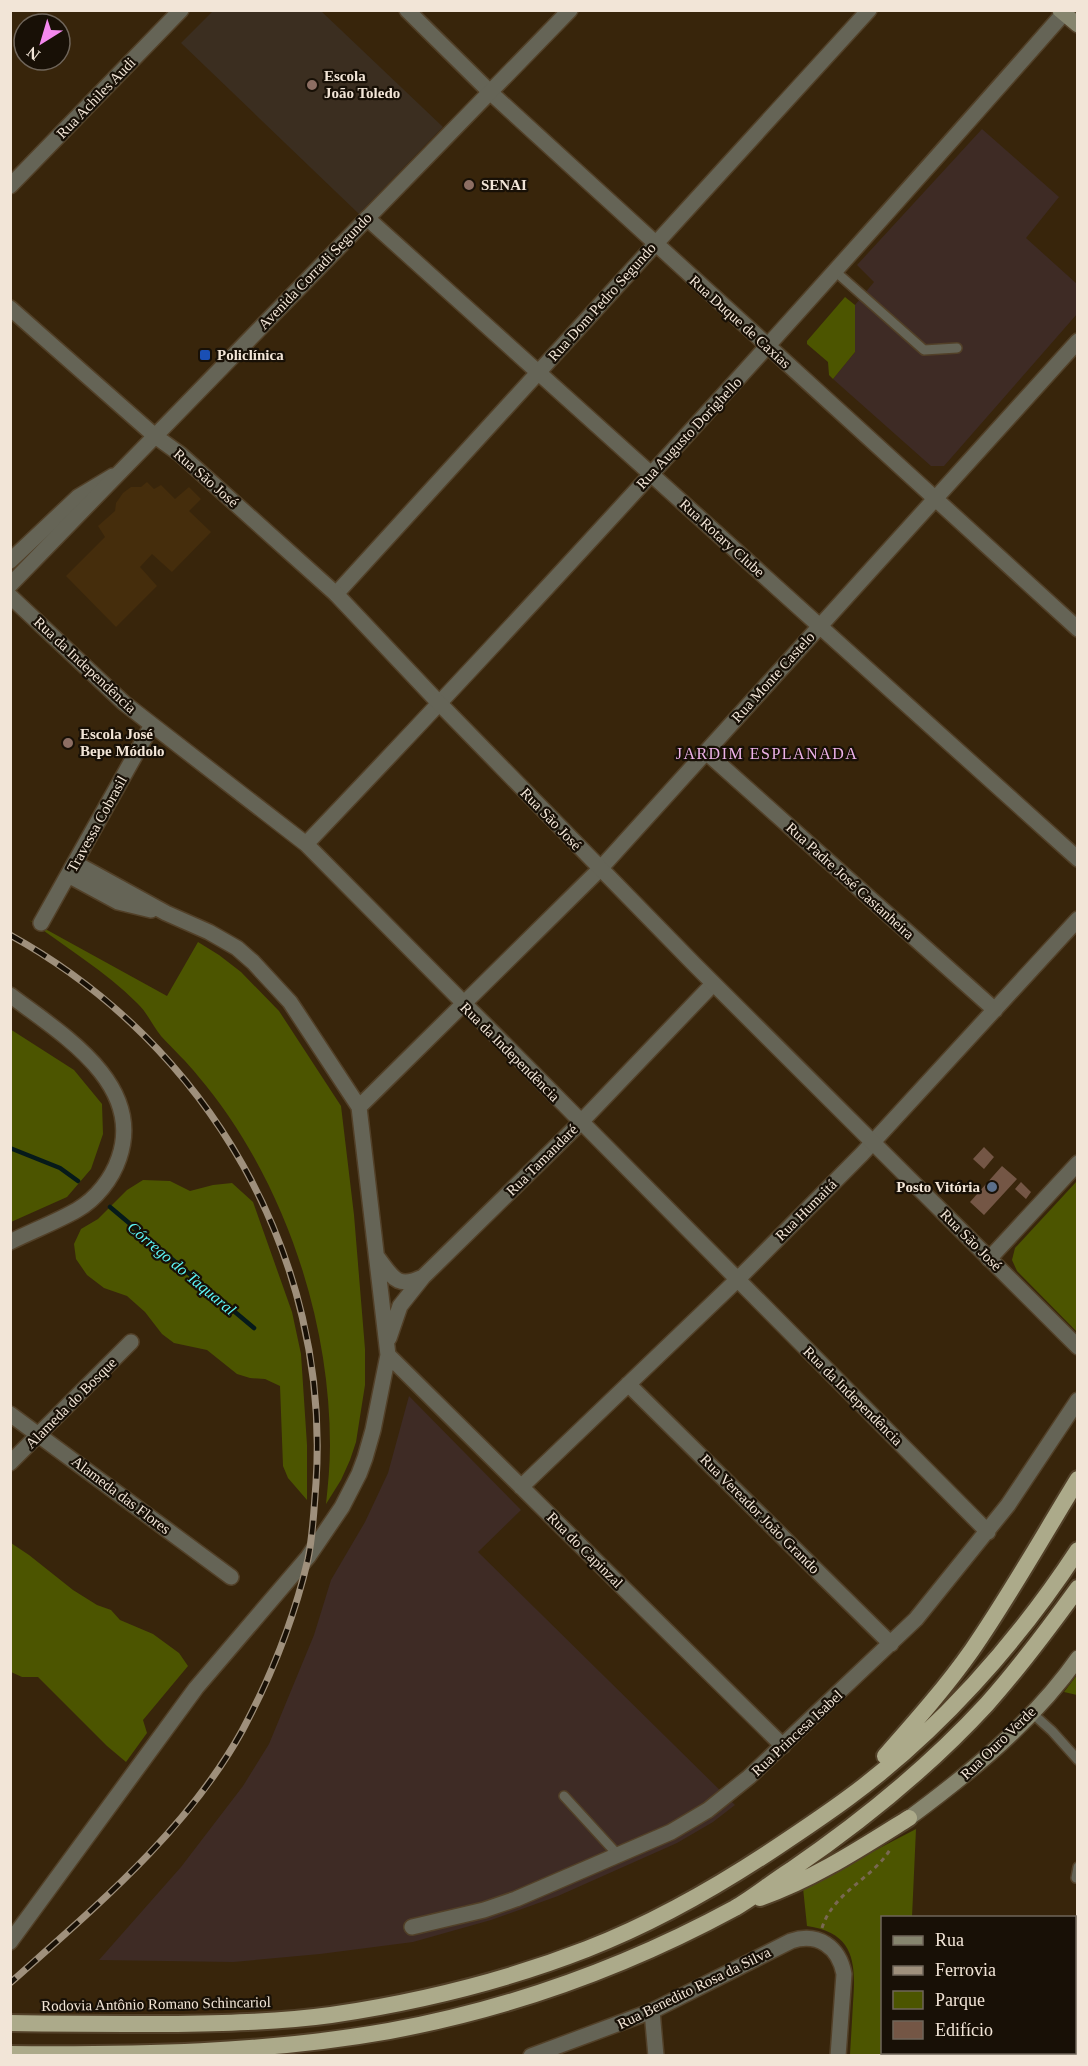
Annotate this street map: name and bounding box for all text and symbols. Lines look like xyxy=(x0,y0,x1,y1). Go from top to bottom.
north arrow xyxy=(12,12,72,72)
text: N xyxy=(23,43,43,64)
street label: Rua Achiles Audi xyxy=(53,54,139,142)
place label: Escola João Toledo xyxy=(324,68,400,101)
marker: Escola João Toledo xyxy=(305,78,319,92)
place label: SENAI xyxy=(481,177,527,193)
marker: SENAI xyxy=(462,178,476,192)
street label: Avenida Corradi Segundo xyxy=(255,210,375,332)
street label: Rua Dom Pedro Segundo xyxy=(545,240,659,364)
street label: Rua Duque de Caxias xyxy=(686,272,794,372)
place label: Policlínica xyxy=(217,347,284,363)
marker: Policlínica xyxy=(198,348,212,362)
street label: Rua Augusto Dorighello xyxy=(633,374,745,492)
street label: Rua São José xyxy=(171,446,242,511)
street label: Rua Rotary Clube xyxy=(676,496,768,580)
street label: Rua da Independência xyxy=(31,614,139,717)
street label: Rua Monte Castelo xyxy=(728,629,818,725)
place label: Escola José Bepe Módolo xyxy=(80,726,165,759)
marker: Escola José Bepe Módolo xyxy=(61,736,75,750)
district label: JARDIM ESPLANADA xyxy=(676,745,858,762)
street label: Travessa Cobrasil xyxy=(64,773,130,875)
street label: Rua São José xyxy=(517,785,585,854)
street label: Rua Padre José Castanheira xyxy=(783,819,917,943)
street label: Rua da Independência xyxy=(457,999,563,1105)
street label: Rua Tamandaré xyxy=(503,1121,581,1199)
street label: Rua Humaitá xyxy=(772,1176,840,1244)
place label: Posto Vitória xyxy=(896,1179,980,1195)
marker: Posto Vitória xyxy=(985,1180,999,1194)
street label: Rua São José xyxy=(937,1206,1005,1274)
water label: Córrego do Taquaral xyxy=(124,1218,240,1320)
street label: Rua da Independência xyxy=(800,1343,906,1449)
street label: Alameda do Bosque xyxy=(22,1354,120,1452)
street label: Rua Vereador João Grando xyxy=(697,1451,823,1577)
street label: Alameda das Flores xyxy=(69,1453,174,1537)
street label: Rua do Capinzal xyxy=(544,1509,626,1591)
street label: Rua Princesa Isabel xyxy=(748,1687,846,1779)
street label: Rua Ouro Verde xyxy=(957,1703,1039,1783)
legend xyxy=(881,1916,1076,2054)
text: Rua xyxy=(935,1930,964,1950)
street label: Rua Benedito Rosa da Silva xyxy=(615,1944,773,2032)
text: Ferrovia xyxy=(935,1960,996,1980)
text: Parque xyxy=(935,1990,985,2010)
street label: Rodovia Antônio Romano Schincariol xyxy=(41,1994,271,2014)
text: Edifício xyxy=(935,2020,993,2040)

